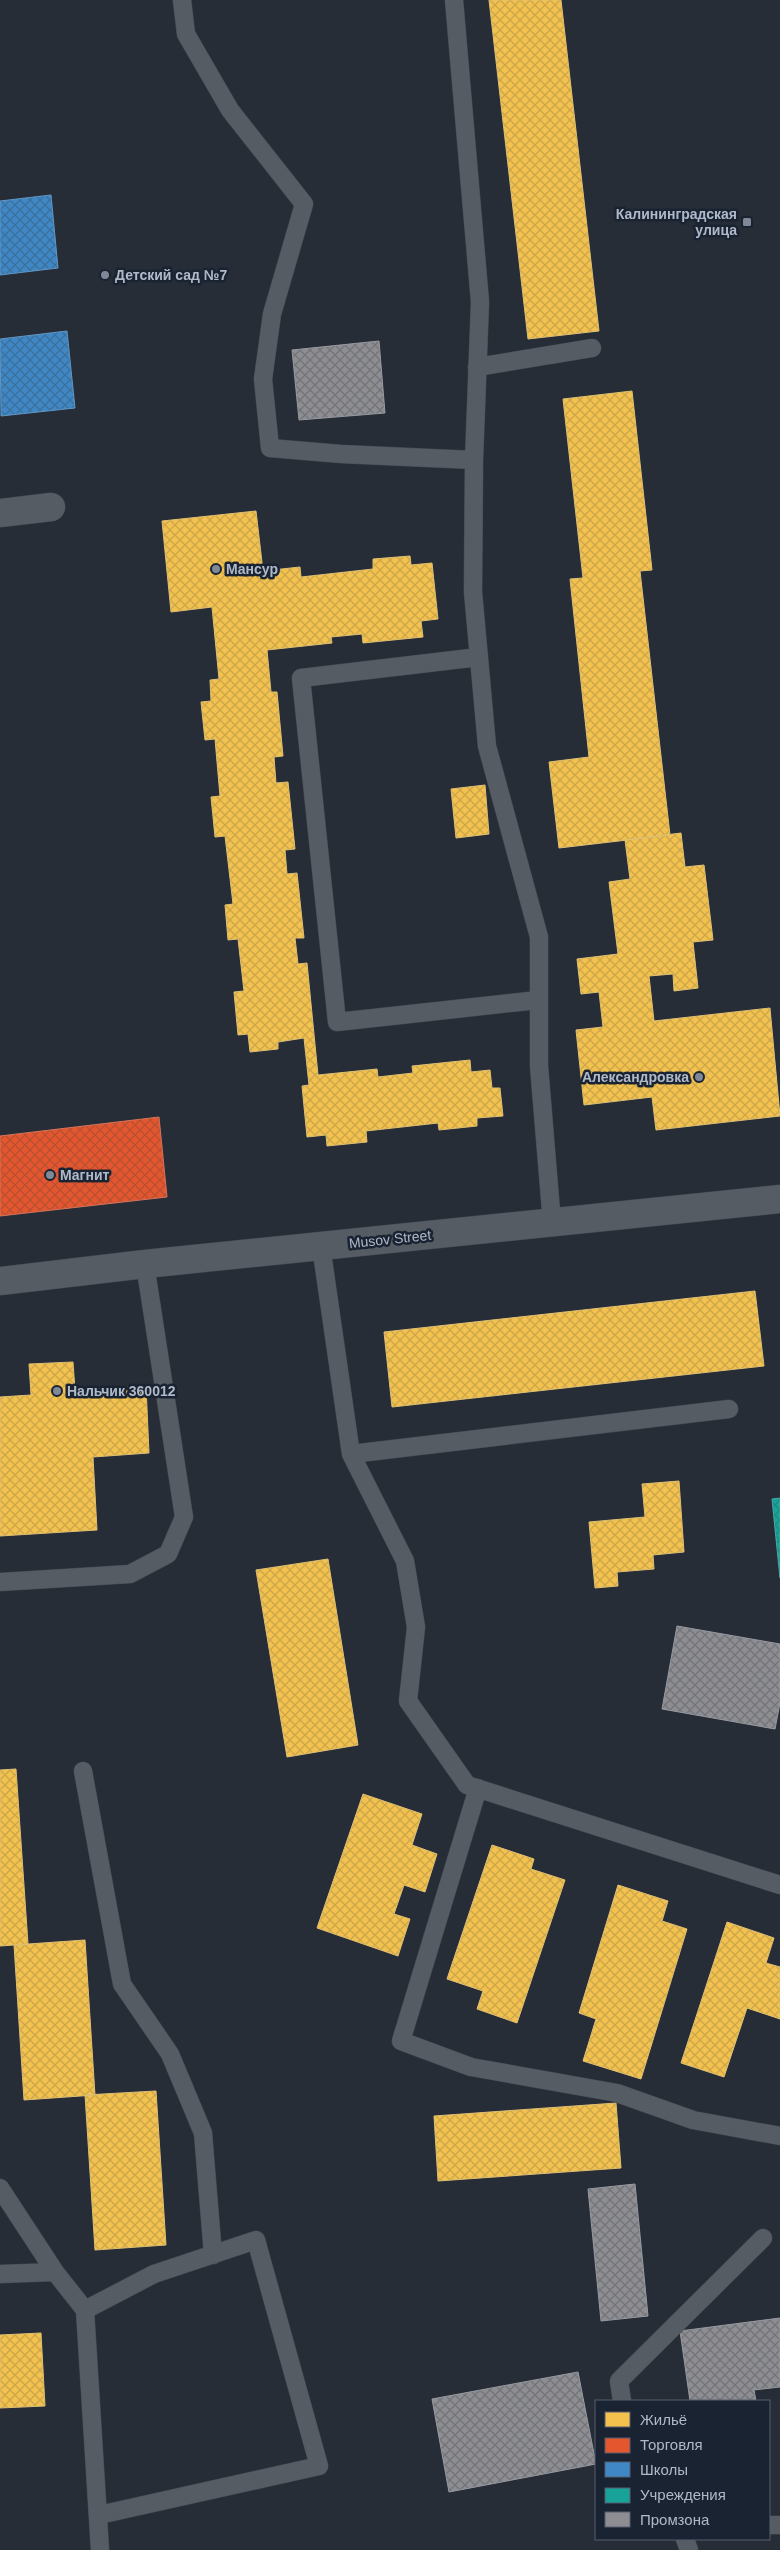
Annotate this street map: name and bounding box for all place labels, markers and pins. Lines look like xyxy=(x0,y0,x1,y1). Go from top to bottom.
place label: Калининградская улица xyxy=(616,206,737,238)
marker: Калининградская улица xyxy=(741,216,753,228)
place label: Детский сад №7 xyxy=(115,267,227,283)
marker: Детский сад №7 xyxy=(99,269,111,281)
place label: Мансур xyxy=(226,561,278,577)
marker: Мансур xyxy=(210,563,222,575)
place label: Александровка xyxy=(582,1069,689,1085)
marker: Александровка xyxy=(693,1071,705,1083)
place label: Магнит xyxy=(60,1167,110,1183)
marker: Магнит xyxy=(44,1169,56,1181)
place label: Нальчик 360012 xyxy=(67,1383,176,1399)
marker: Нальчик 360012 xyxy=(51,1385,63,1397)

